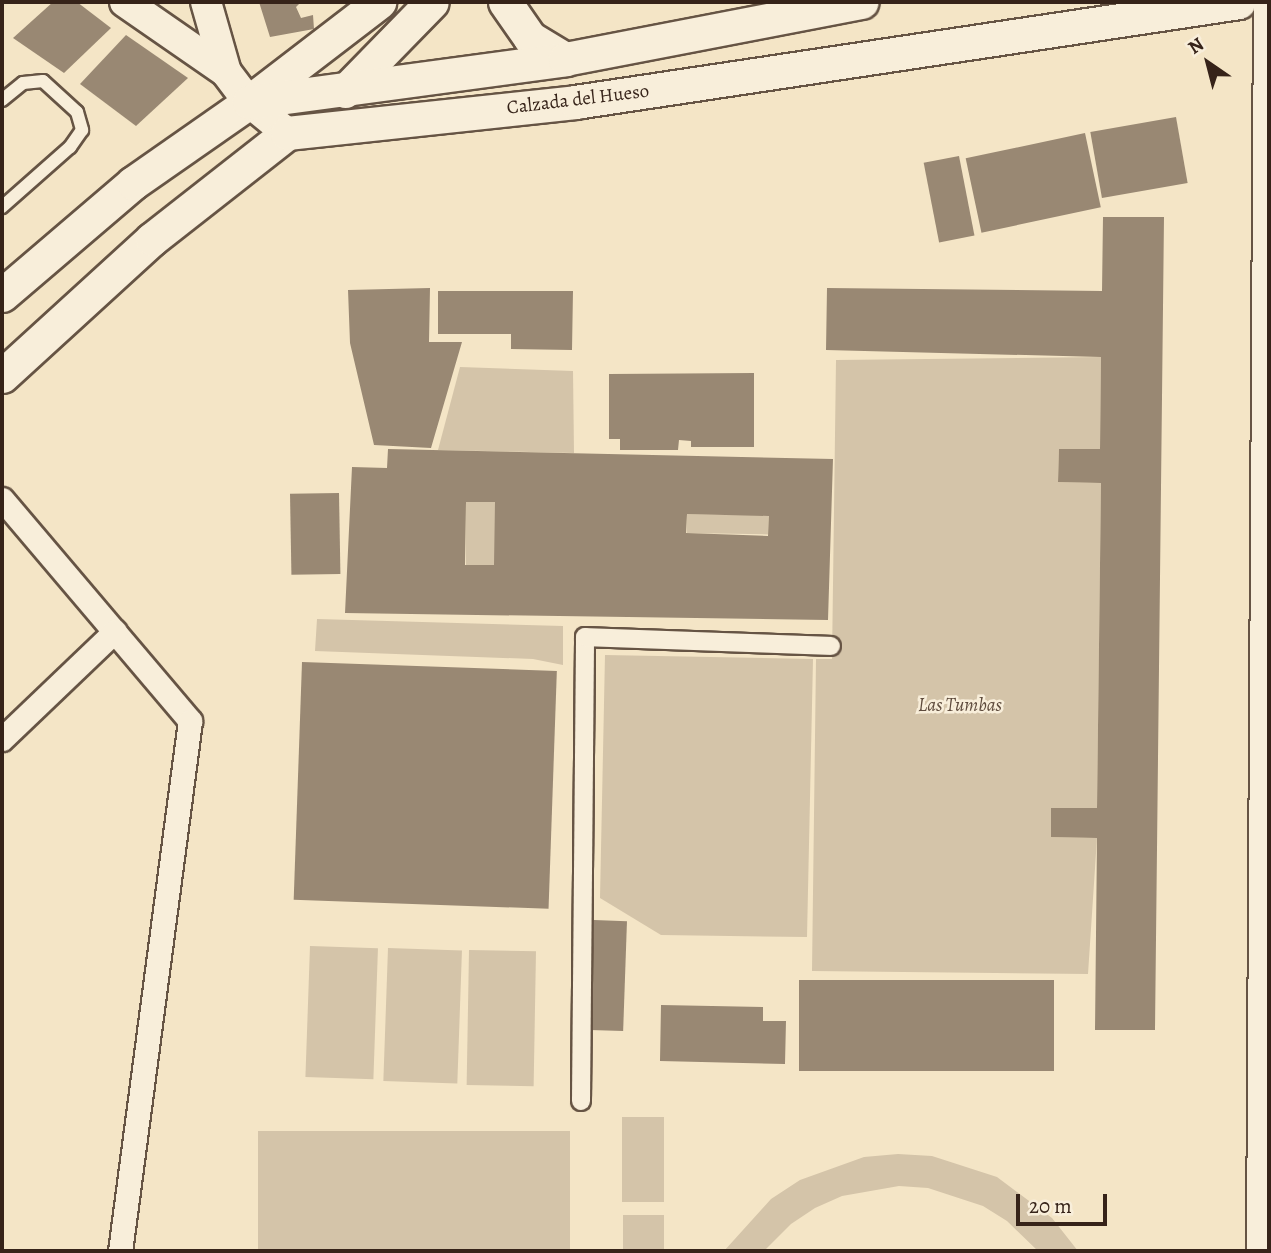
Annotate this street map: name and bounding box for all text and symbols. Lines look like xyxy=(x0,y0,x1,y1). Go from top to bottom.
north arrow xyxy=(1173,28,1243,98)
text: N xyxy=(1183,31,1209,60)
street label: Calzada del Hueso xyxy=(506,80,650,120)
park label: Las Tumbas xyxy=(918,695,1002,717)
scale bar xyxy=(1019,1180,1110,1224)
text: 20 m xyxy=(1029,1192,1072,1220)

